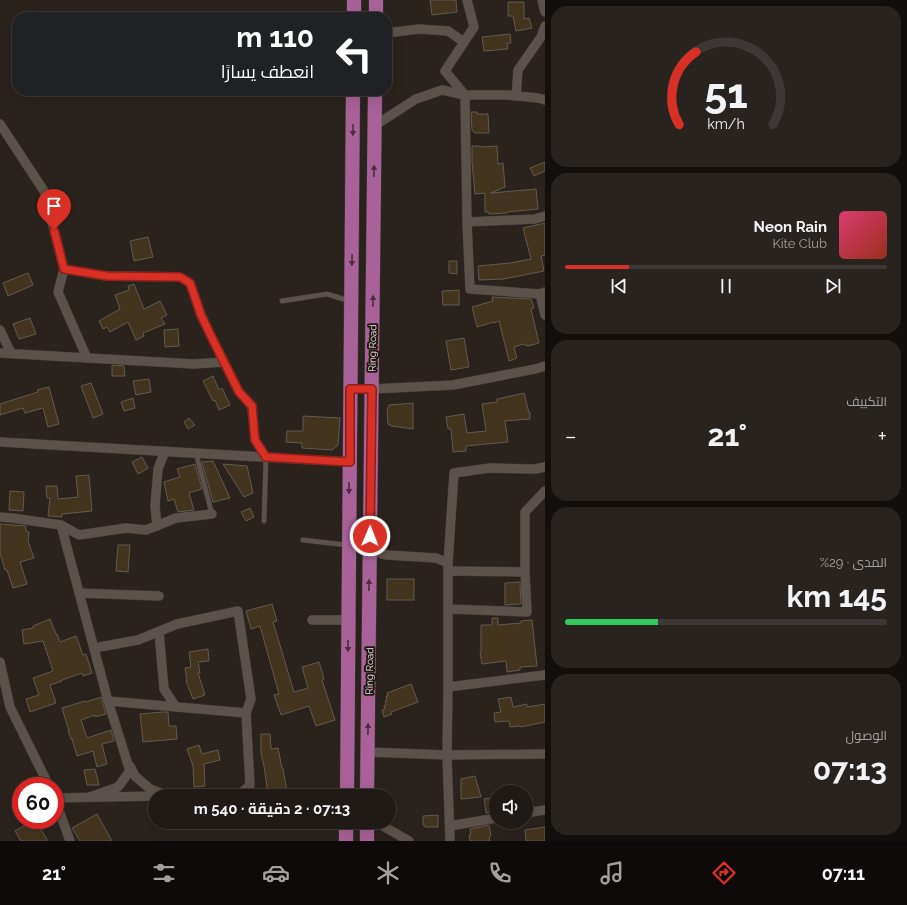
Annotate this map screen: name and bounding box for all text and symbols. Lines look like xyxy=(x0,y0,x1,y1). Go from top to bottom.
text: 110 m xyxy=(236,21,314,54)
icon: left xyxy=(328,28,380,80)
text: انعطف يسارًا xyxy=(221,61,314,82)
text: 51 xyxy=(704,68,748,117)
text: km/h xyxy=(707,115,745,131)
one-way arrow xyxy=(350,124,356,137)
one-way arrow xyxy=(371,164,377,177)
pin xyxy=(37,189,71,230)
icon: arrive xyxy=(43,195,65,217)
text: Neon Rain xyxy=(754,218,827,236)
text: Kite Club xyxy=(772,236,827,251)
one-way arrow xyxy=(349,254,355,267)
icon: previous xyxy=(608,275,630,297)
icon: pause xyxy=(715,275,737,297)
icon: next xyxy=(822,275,844,297)
one-way arrow xyxy=(369,295,376,307)
street label: Ring Road xyxy=(367,324,378,372)
text: التكييف xyxy=(846,394,887,409)
text: 21° xyxy=(708,418,747,453)
text: − xyxy=(565,423,577,449)
text: + xyxy=(878,423,887,449)
one-way arrow xyxy=(346,482,353,494)
position arrow xyxy=(349,515,391,557)
text: المدى · 29% xyxy=(820,555,887,570)
one-way arrow xyxy=(366,579,373,591)
text: 145 km xyxy=(787,579,887,614)
one-way arrow xyxy=(345,640,351,653)
street label: Ring Road xyxy=(364,647,375,695)
one-way arrow xyxy=(365,722,371,735)
text: الوصول xyxy=(846,728,887,743)
text: 07:13 xyxy=(813,752,887,787)
speed limit sign: 60 xyxy=(12,777,64,829)
map controls xyxy=(489,785,533,829)
button: sound xyxy=(489,785,533,829)
text: 07:13 · 2 دقيقة · 540 m xyxy=(194,800,350,818)
icon: filters xyxy=(150,859,178,887)
icon: car xyxy=(262,859,290,887)
icon: climate xyxy=(374,859,402,887)
icon: phone xyxy=(486,859,514,887)
icon: music xyxy=(598,859,626,887)
icon: directions xyxy=(710,859,738,887)
text: 21° xyxy=(42,863,66,884)
text: 07:11 xyxy=(822,863,865,884)

